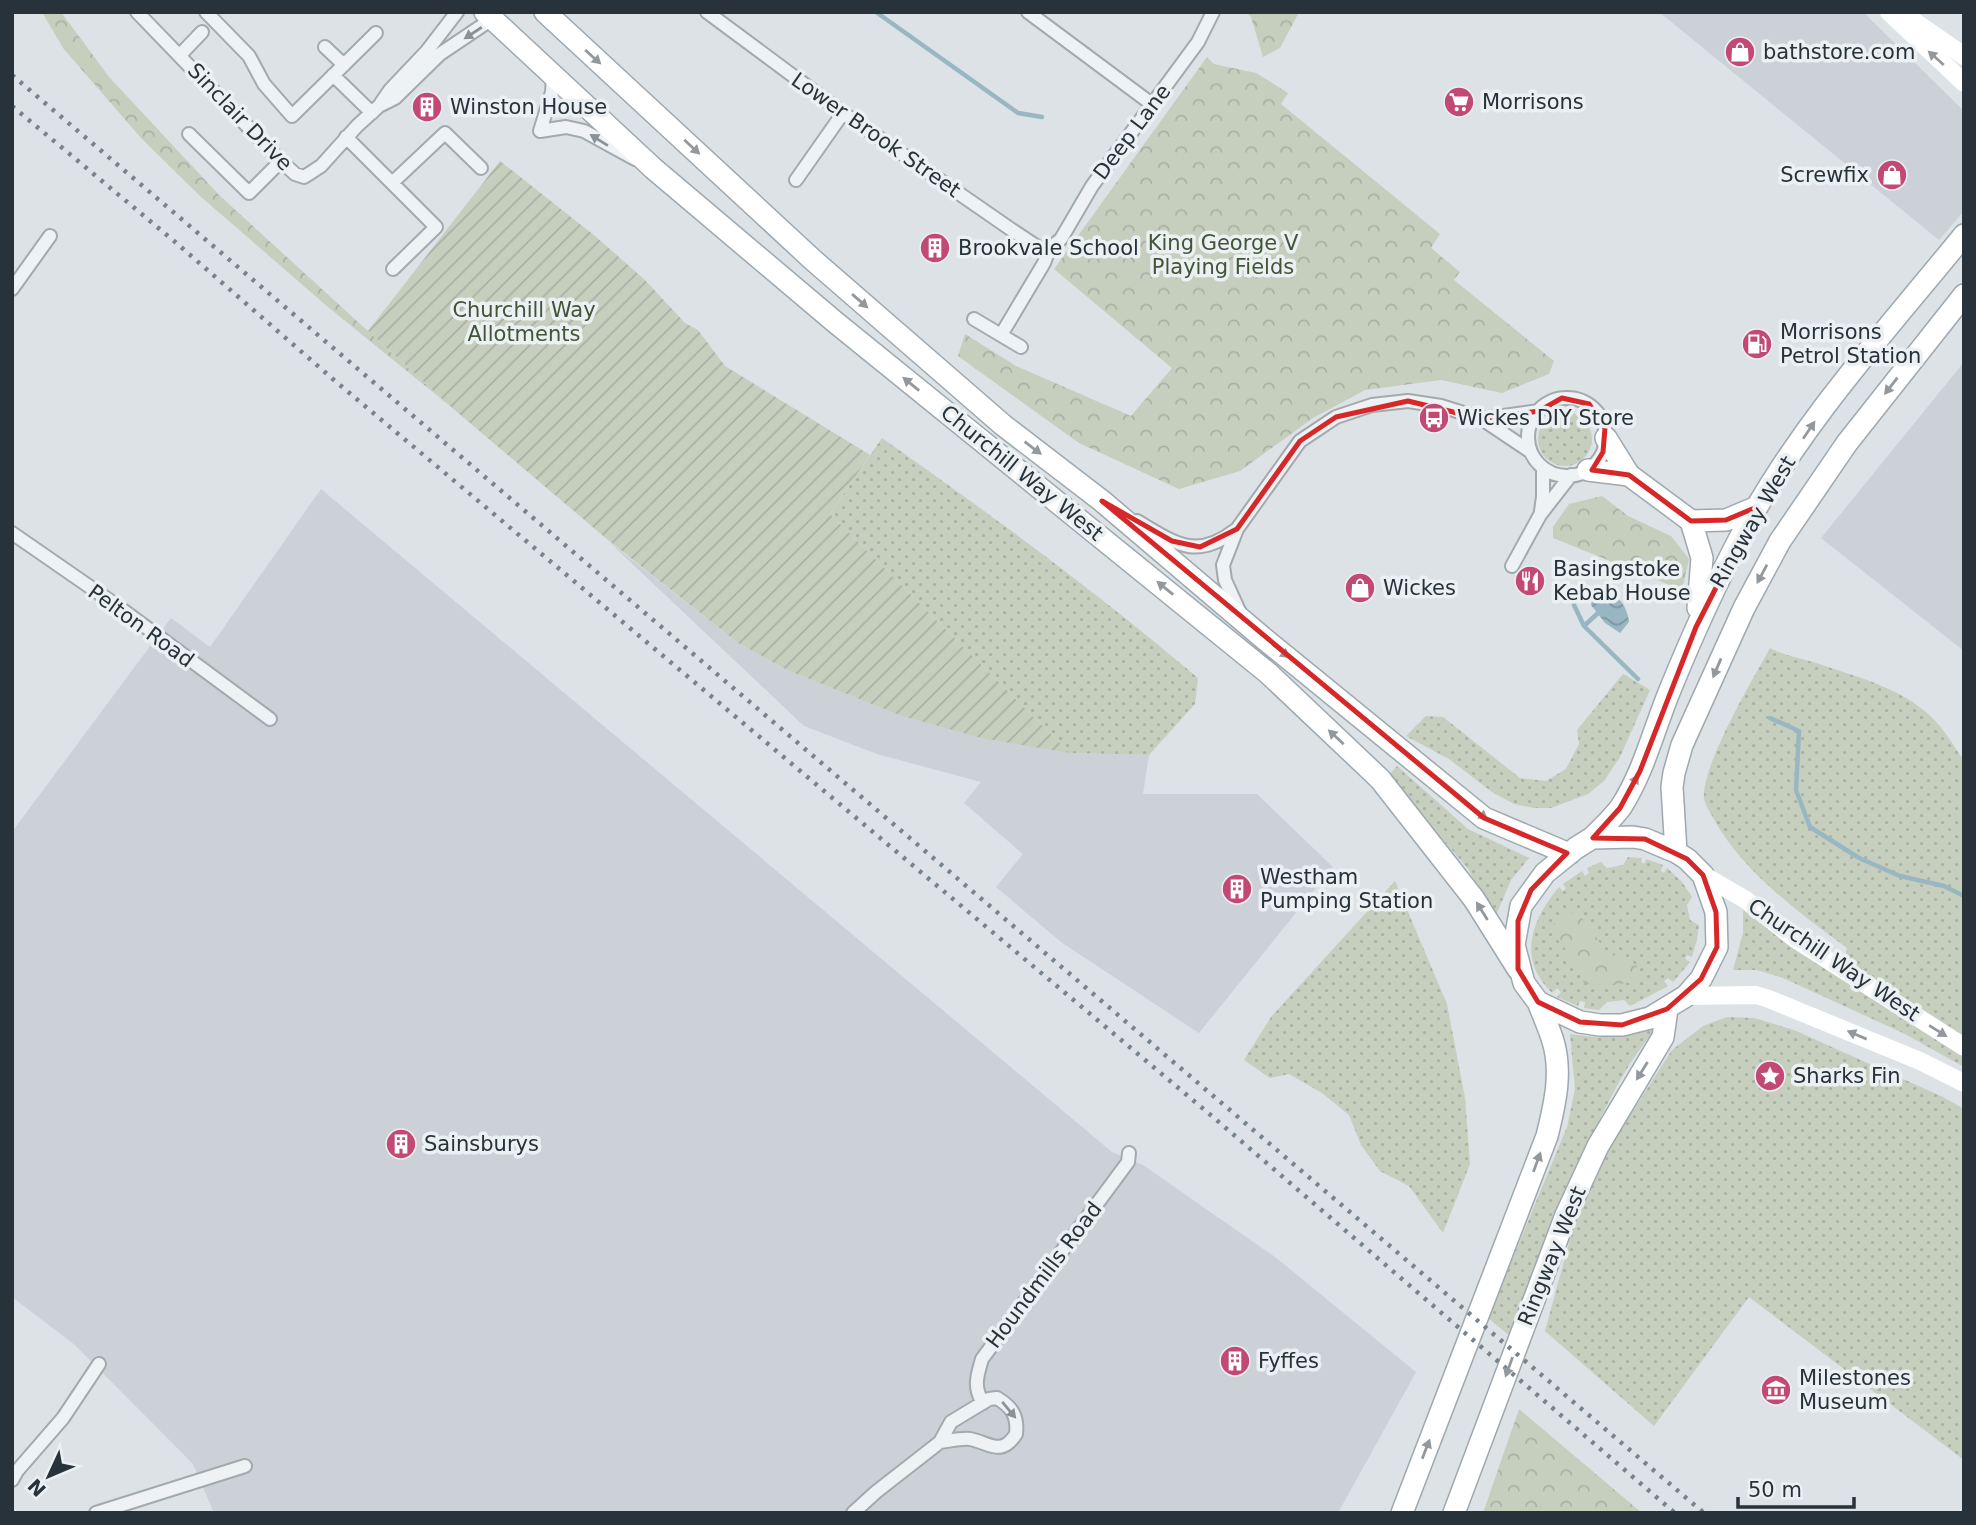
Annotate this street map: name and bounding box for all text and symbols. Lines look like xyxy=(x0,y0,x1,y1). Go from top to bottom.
one-way arrow xyxy=(463,26,482,39)
shop icon: bathstore.com xyxy=(1723,35,1757,69)
place label: bathstore.com xyxy=(1763,40,1915,64)
one-way arrow xyxy=(584,48,601,64)
one-way arrow xyxy=(1928,50,1945,66)
street label: Sinclair Drive xyxy=(183,58,297,176)
street label: Lower Brook Street xyxy=(787,68,965,202)
street label: Deep Lane xyxy=(1088,80,1176,184)
supermarket icon: Morrisons xyxy=(1442,85,1476,119)
building icon: Winston House xyxy=(410,90,444,124)
place label: Morrisons xyxy=(1482,90,1584,114)
place label: Winston House xyxy=(450,95,607,119)
one-way arrow xyxy=(589,134,608,147)
one-way arrow xyxy=(683,139,700,155)
shop icon: Screwfix xyxy=(1875,158,1909,192)
place label: Screwfix xyxy=(1780,163,1869,187)
building icon: Brookvale School xyxy=(918,231,952,265)
park label: King George V Playing Fields xyxy=(1148,231,1299,279)
place label: Brookvale School xyxy=(958,236,1139,260)
one-way arrow xyxy=(851,293,869,309)
park label: Churchill Way Allotments xyxy=(452,298,596,346)
place label: Morrisons Petrol Station xyxy=(1780,320,1921,368)
fuel station icon: Morrisons Petrol Station xyxy=(1740,327,1774,361)
one-way arrow xyxy=(903,376,921,391)
one-way arrow xyxy=(1883,377,1898,395)
street label: Churchill Way West xyxy=(936,400,1108,546)
bus stop icon: Wickes DIY Store xyxy=(1417,401,1451,435)
place label: Wickes DIY Store xyxy=(1457,406,1634,430)
one-way arrow xyxy=(1802,420,1815,439)
one-way arrow xyxy=(1024,441,1042,456)
street label: Ringway West xyxy=(1706,452,1800,592)
place label: Basingstoke Kebab House xyxy=(1553,557,1691,605)
restaurant icon: Basingstoke Kebab House xyxy=(1513,564,1547,598)
one-way arrow xyxy=(1756,564,1768,583)
shop icon: Wickes xyxy=(1343,571,1377,605)
place label: Wickes xyxy=(1383,576,1456,600)
street label: Pelton Road xyxy=(84,580,198,672)
one-way arrow xyxy=(1156,581,1174,596)
one-way arrow xyxy=(1271,644,1289,659)
one-way arrow xyxy=(1711,658,1722,679)
one-way arrow xyxy=(1328,729,1345,746)
one-way arrow xyxy=(1627,774,1639,794)
one-way arrow xyxy=(1470,806,1488,820)
place label: Westham Pumping Station xyxy=(1260,865,1433,913)
building icon: Westham Pumping Station xyxy=(1220,872,1254,906)
street label: Churchill Way West xyxy=(1744,894,1924,1026)
one-way arrow xyxy=(1475,902,1488,921)
one-way arrow xyxy=(1929,1024,1948,1037)
one-way arrow xyxy=(1846,1029,1867,1040)
place icon: Sharks Fin xyxy=(1753,1059,1787,1093)
one-way arrow xyxy=(1635,1061,1648,1080)
place label: Sharks Fin xyxy=(1793,1064,1901,1088)
building icon: Sainsburys xyxy=(384,1127,418,1161)
place label: Sainsburys xyxy=(424,1132,539,1156)
one-way arrow xyxy=(1532,1151,1543,1172)
street label: Ringway West xyxy=(1513,1183,1591,1329)
street label: Houndmills Road xyxy=(981,1197,1107,1353)
building icon: Fyffes xyxy=(1218,1344,1252,1378)
place label: Fyffes xyxy=(1258,1349,1319,1373)
one-way arrow xyxy=(1503,1356,1514,1377)
place label: Milestones Museum xyxy=(1799,1366,1911,1414)
museum icon: Milestones Museum xyxy=(1759,1373,1793,1407)
one-way arrow xyxy=(1001,1401,1016,1418)
one-way arrow xyxy=(1421,1438,1432,1459)
north arrow xyxy=(14,1441,84,1511)
scale bar xyxy=(1738,1466,1854,1510)
text: N xyxy=(23,1474,50,1501)
text: 50 m xyxy=(1748,1478,1802,1502)

